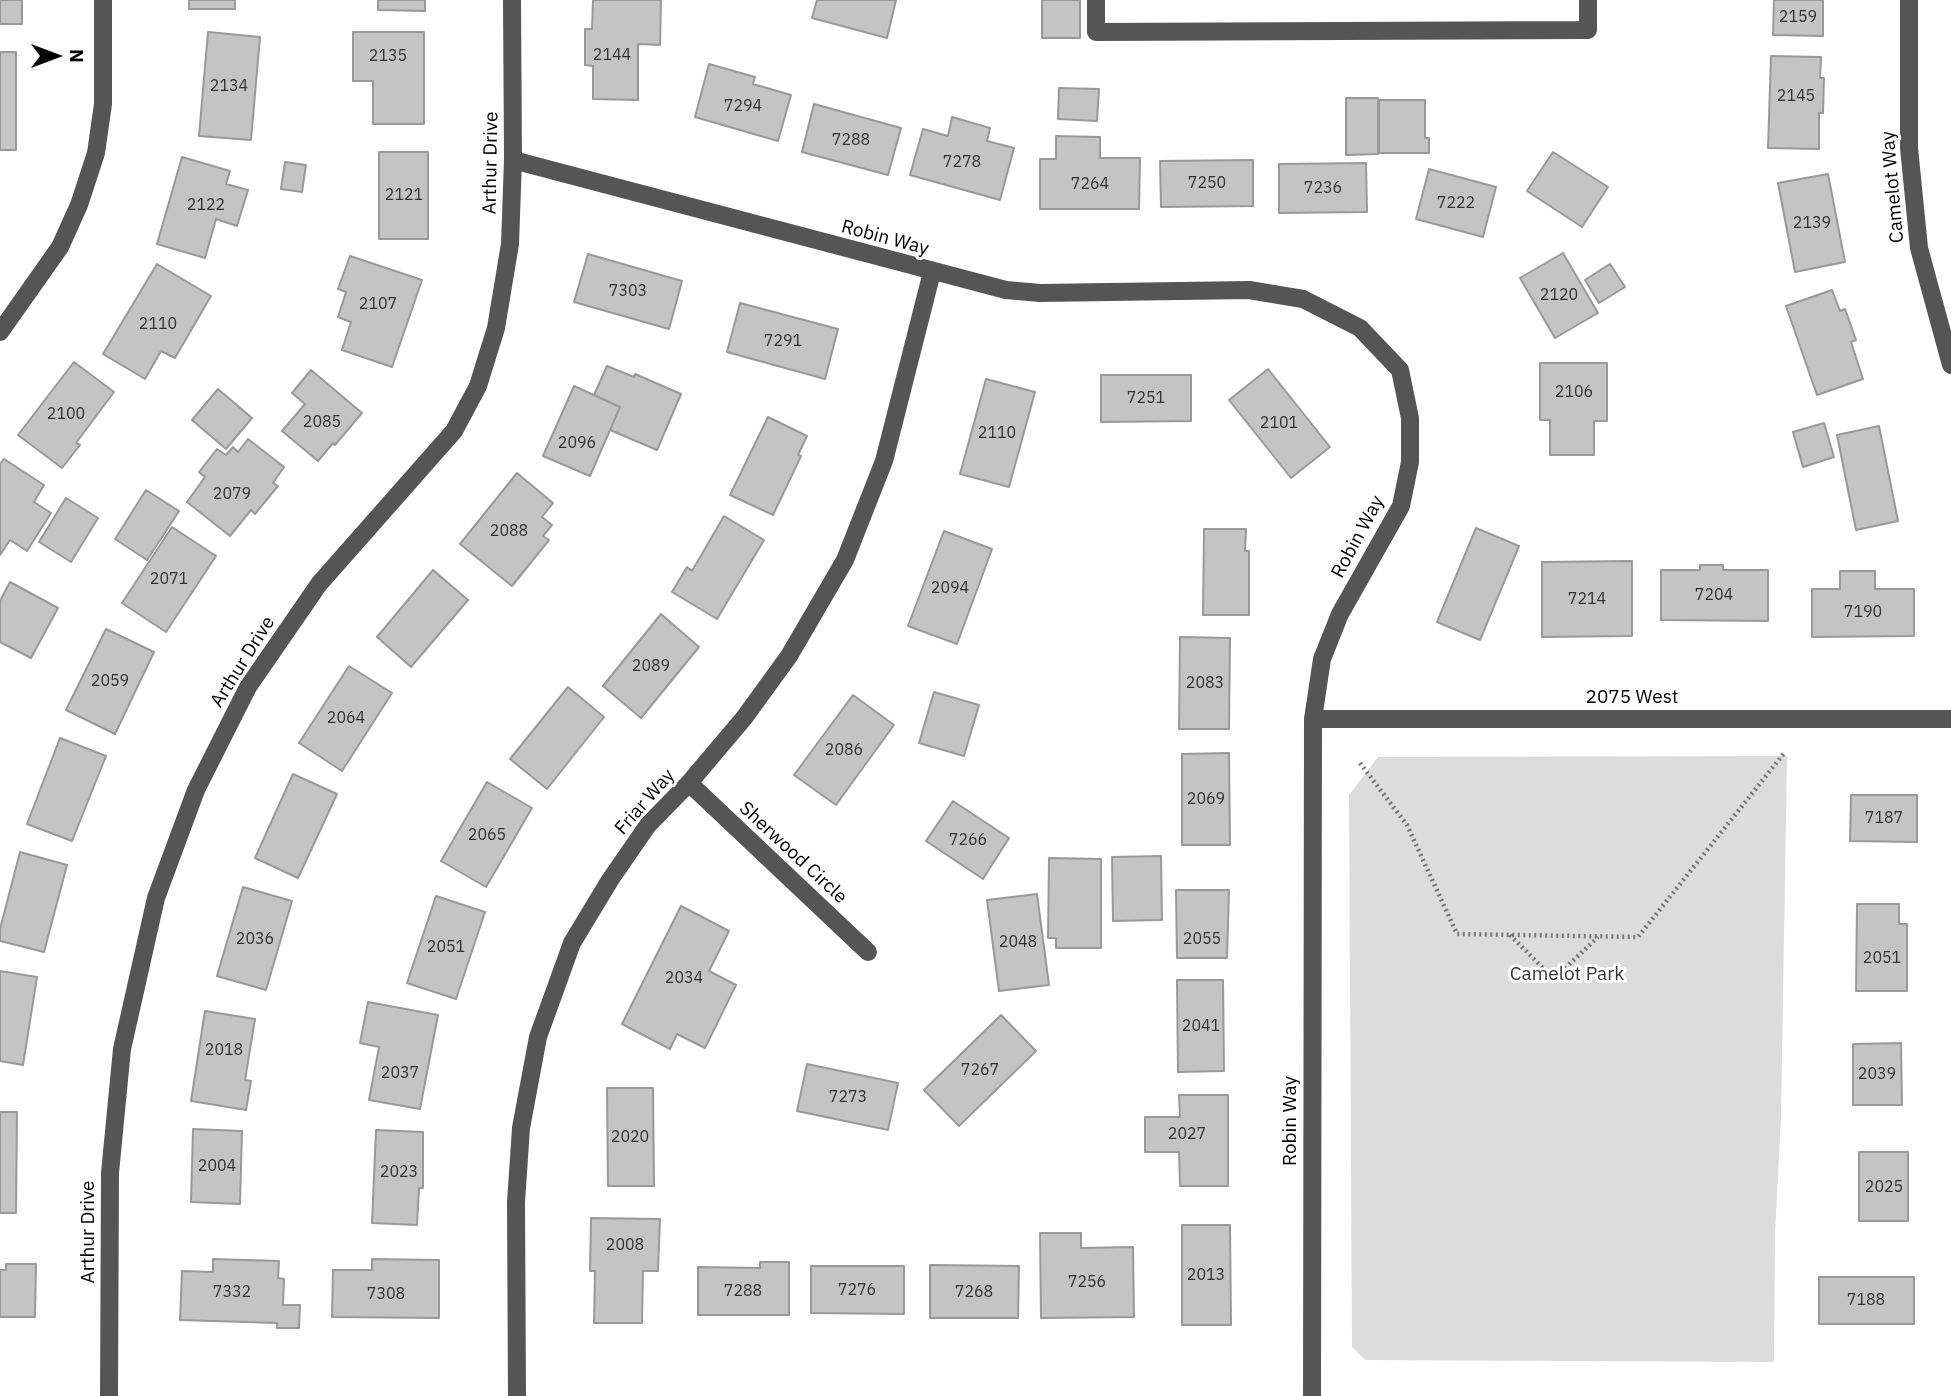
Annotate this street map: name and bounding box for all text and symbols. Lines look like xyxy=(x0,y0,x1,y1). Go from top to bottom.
house number: 2159 xyxy=(1779,7,1817,27)
north arrow xyxy=(21,21,91,91)
house number: 2144 xyxy=(593,45,631,65)
house number: 2135 xyxy=(369,46,407,66)
text: N xyxy=(65,49,89,63)
house number: 2134 xyxy=(210,76,248,96)
house number: 2145 xyxy=(1777,86,1815,106)
house number: 7294 xyxy=(724,96,762,116)
street label: Arthur Drive xyxy=(479,111,503,215)
house number: 7288 xyxy=(832,130,870,150)
street label: Camelot Way xyxy=(1877,130,1909,244)
house number: 7278 xyxy=(943,152,981,172)
house number: 7250 xyxy=(1188,173,1226,193)
house number: 7264 xyxy=(1071,174,1109,194)
house number: 7236 xyxy=(1304,178,1342,198)
house number: 2121 xyxy=(385,185,423,205)
house number: 7222 xyxy=(1437,193,1475,213)
house number: 2122 xyxy=(187,195,225,215)
house number: 2139 xyxy=(1793,213,1831,233)
street label: Robin Way xyxy=(839,215,931,261)
house number: 7303 xyxy=(609,281,647,301)
house number: 2120 xyxy=(1540,285,1578,305)
house number: 2107 xyxy=(359,294,397,314)
house number: 2110 xyxy=(139,314,177,334)
house number: 7291 xyxy=(764,331,802,351)
house number: 2106 xyxy=(1555,382,1593,402)
house number: 7251 xyxy=(1127,388,1165,408)
house number: 2100 xyxy=(47,404,85,424)
house number: 2085 xyxy=(303,412,341,432)
house number: 2101 xyxy=(1260,413,1298,433)
house number: 2110 xyxy=(978,423,1016,443)
house number: 2096 xyxy=(558,433,596,453)
house number: 2079 xyxy=(213,484,251,504)
street label: Robin Way xyxy=(1327,492,1389,582)
house number: 2088 xyxy=(490,521,528,541)
house number: 2071 xyxy=(150,569,188,589)
house number: 2094 xyxy=(931,578,969,598)
house number: 7204 xyxy=(1695,585,1733,605)
house number: 7214 xyxy=(1568,589,1606,609)
house number: 7190 xyxy=(1844,602,1882,622)
street label: Arthur Drive xyxy=(206,612,280,712)
house number: 2089 xyxy=(632,656,670,676)
house number: 2059 xyxy=(91,671,129,691)
house number: 2083 xyxy=(1186,673,1224,693)
street label: 2075 West xyxy=(1586,687,1678,709)
house number: 2064 xyxy=(327,708,365,728)
house number: 2086 xyxy=(825,740,863,760)
street label: Friar Way xyxy=(610,764,680,840)
house number: 2069 xyxy=(1187,789,1225,809)
street label: Sherwood Circle xyxy=(734,797,852,909)
house number: 7187 xyxy=(1865,808,1903,828)
house number: 2065 xyxy=(468,825,506,845)
house number: 7266 xyxy=(949,830,987,850)
house number: 2036 xyxy=(236,929,274,949)
house number: 2055 xyxy=(1183,929,1221,949)
house number: 2048 xyxy=(999,932,1037,952)
house number: 2051 xyxy=(427,937,465,957)
house number: 2051 xyxy=(1863,948,1901,968)
park label: Camelot Park xyxy=(1510,964,1624,986)
house number: 2034 xyxy=(665,968,703,988)
house number: 2041 xyxy=(1182,1016,1220,1036)
house number: 2018 xyxy=(205,1040,243,1060)
house number: 7267 xyxy=(961,1060,999,1080)
house number: 2037 xyxy=(381,1063,419,1083)
house number: 2039 xyxy=(1858,1064,1896,1084)
street label: Robin Way xyxy=(1280,1076,1302,1166)
house number: 7273 xyxy=(829,1087,867,1107)
house number: 2027 xyxy=(1168,1124,1206,1144)
house number: 2020 xyxy=(611,1127,649,1147)
house number: 2004 xyxy=(198,1156,236,1176)
house number: 2023 xyxy=(380,1162,418,1182)
house number: 2025 xyxy=(1865,1177,1903,1197)
street label: Arthur Drive xyxy=(78,1180,100,1284)
house number: 2008 xyxy=(606,1235,644,1255)
house number: 2013 xyxy=(1187,1265,1225,1285)
house number: 7256 xyxy=(1068,1272,1106,1292)
house number: 7276 xyxy=(838,1280,876,1300)
house number: 7288 xyxy=(724,1281,762,1301)
house number: 7332 xyxy=(213,1282,251,1302)
house number: 7268 xyxy=(955,1282,993,1302)
house number: 7308 xyxy=(367,1284,405,1304)
house number: 7188 xyxy=(1847,1290,1885,1310)

